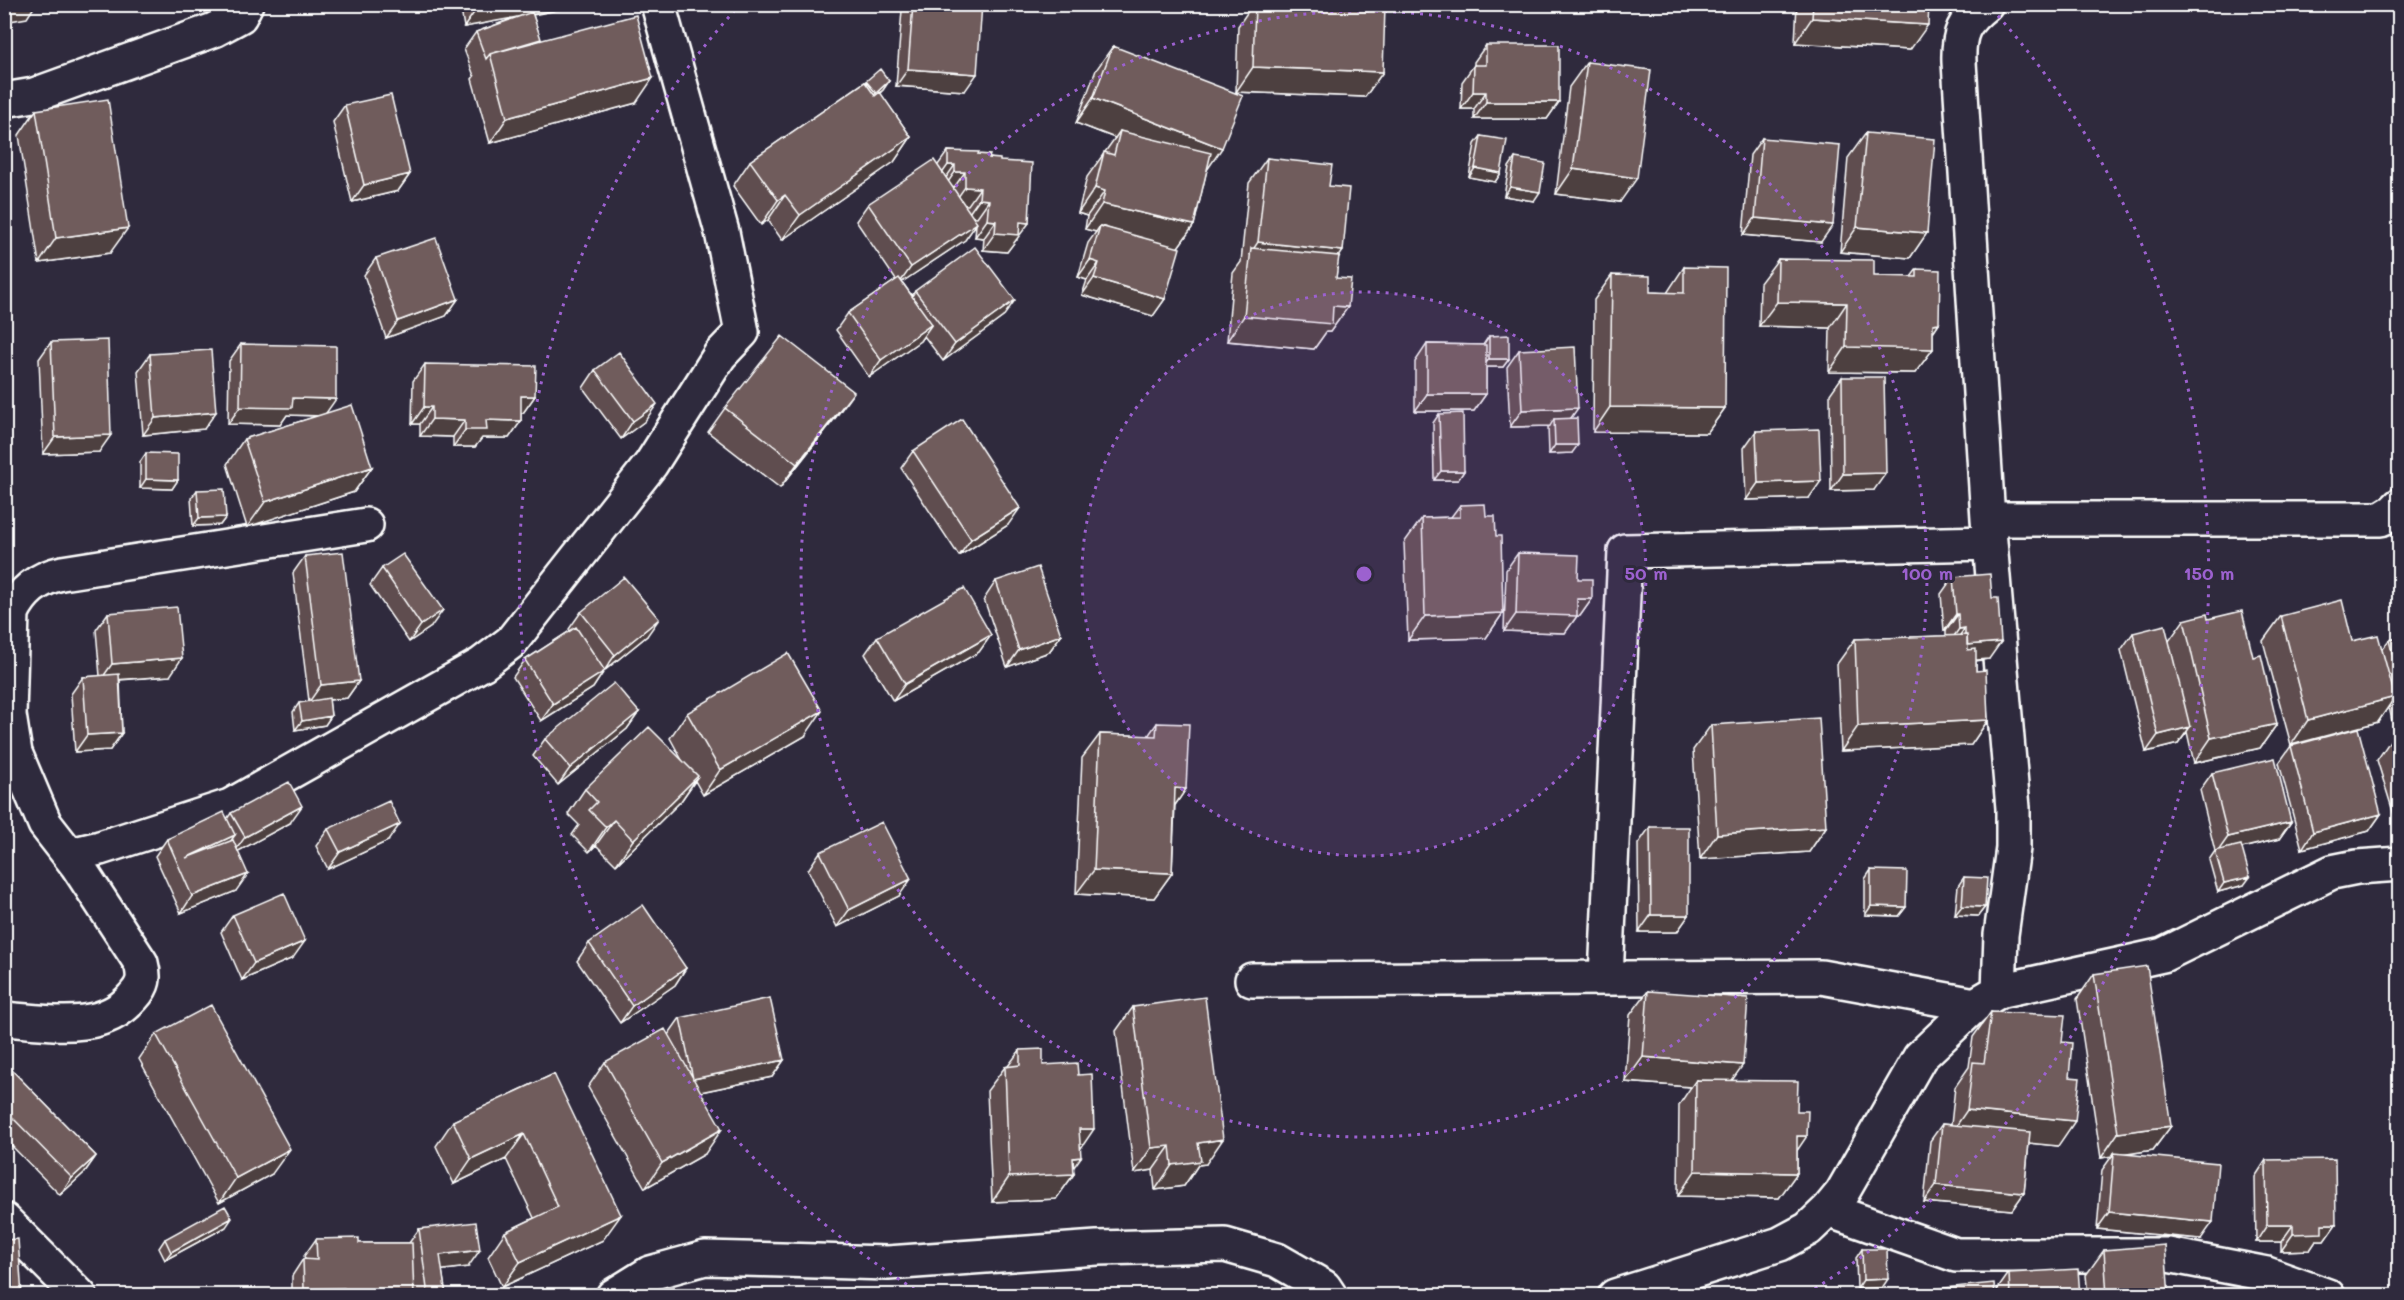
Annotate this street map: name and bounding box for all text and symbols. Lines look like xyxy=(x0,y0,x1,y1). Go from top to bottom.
text: 50 m xyxy=(1625,561,1667,585)
text: 100 m xyxy=(1901,561,1953,585)
text: 150 m xyxy=(2184,561,2234,585)
centre of rings xyxy=(1354,564,1374,584)

